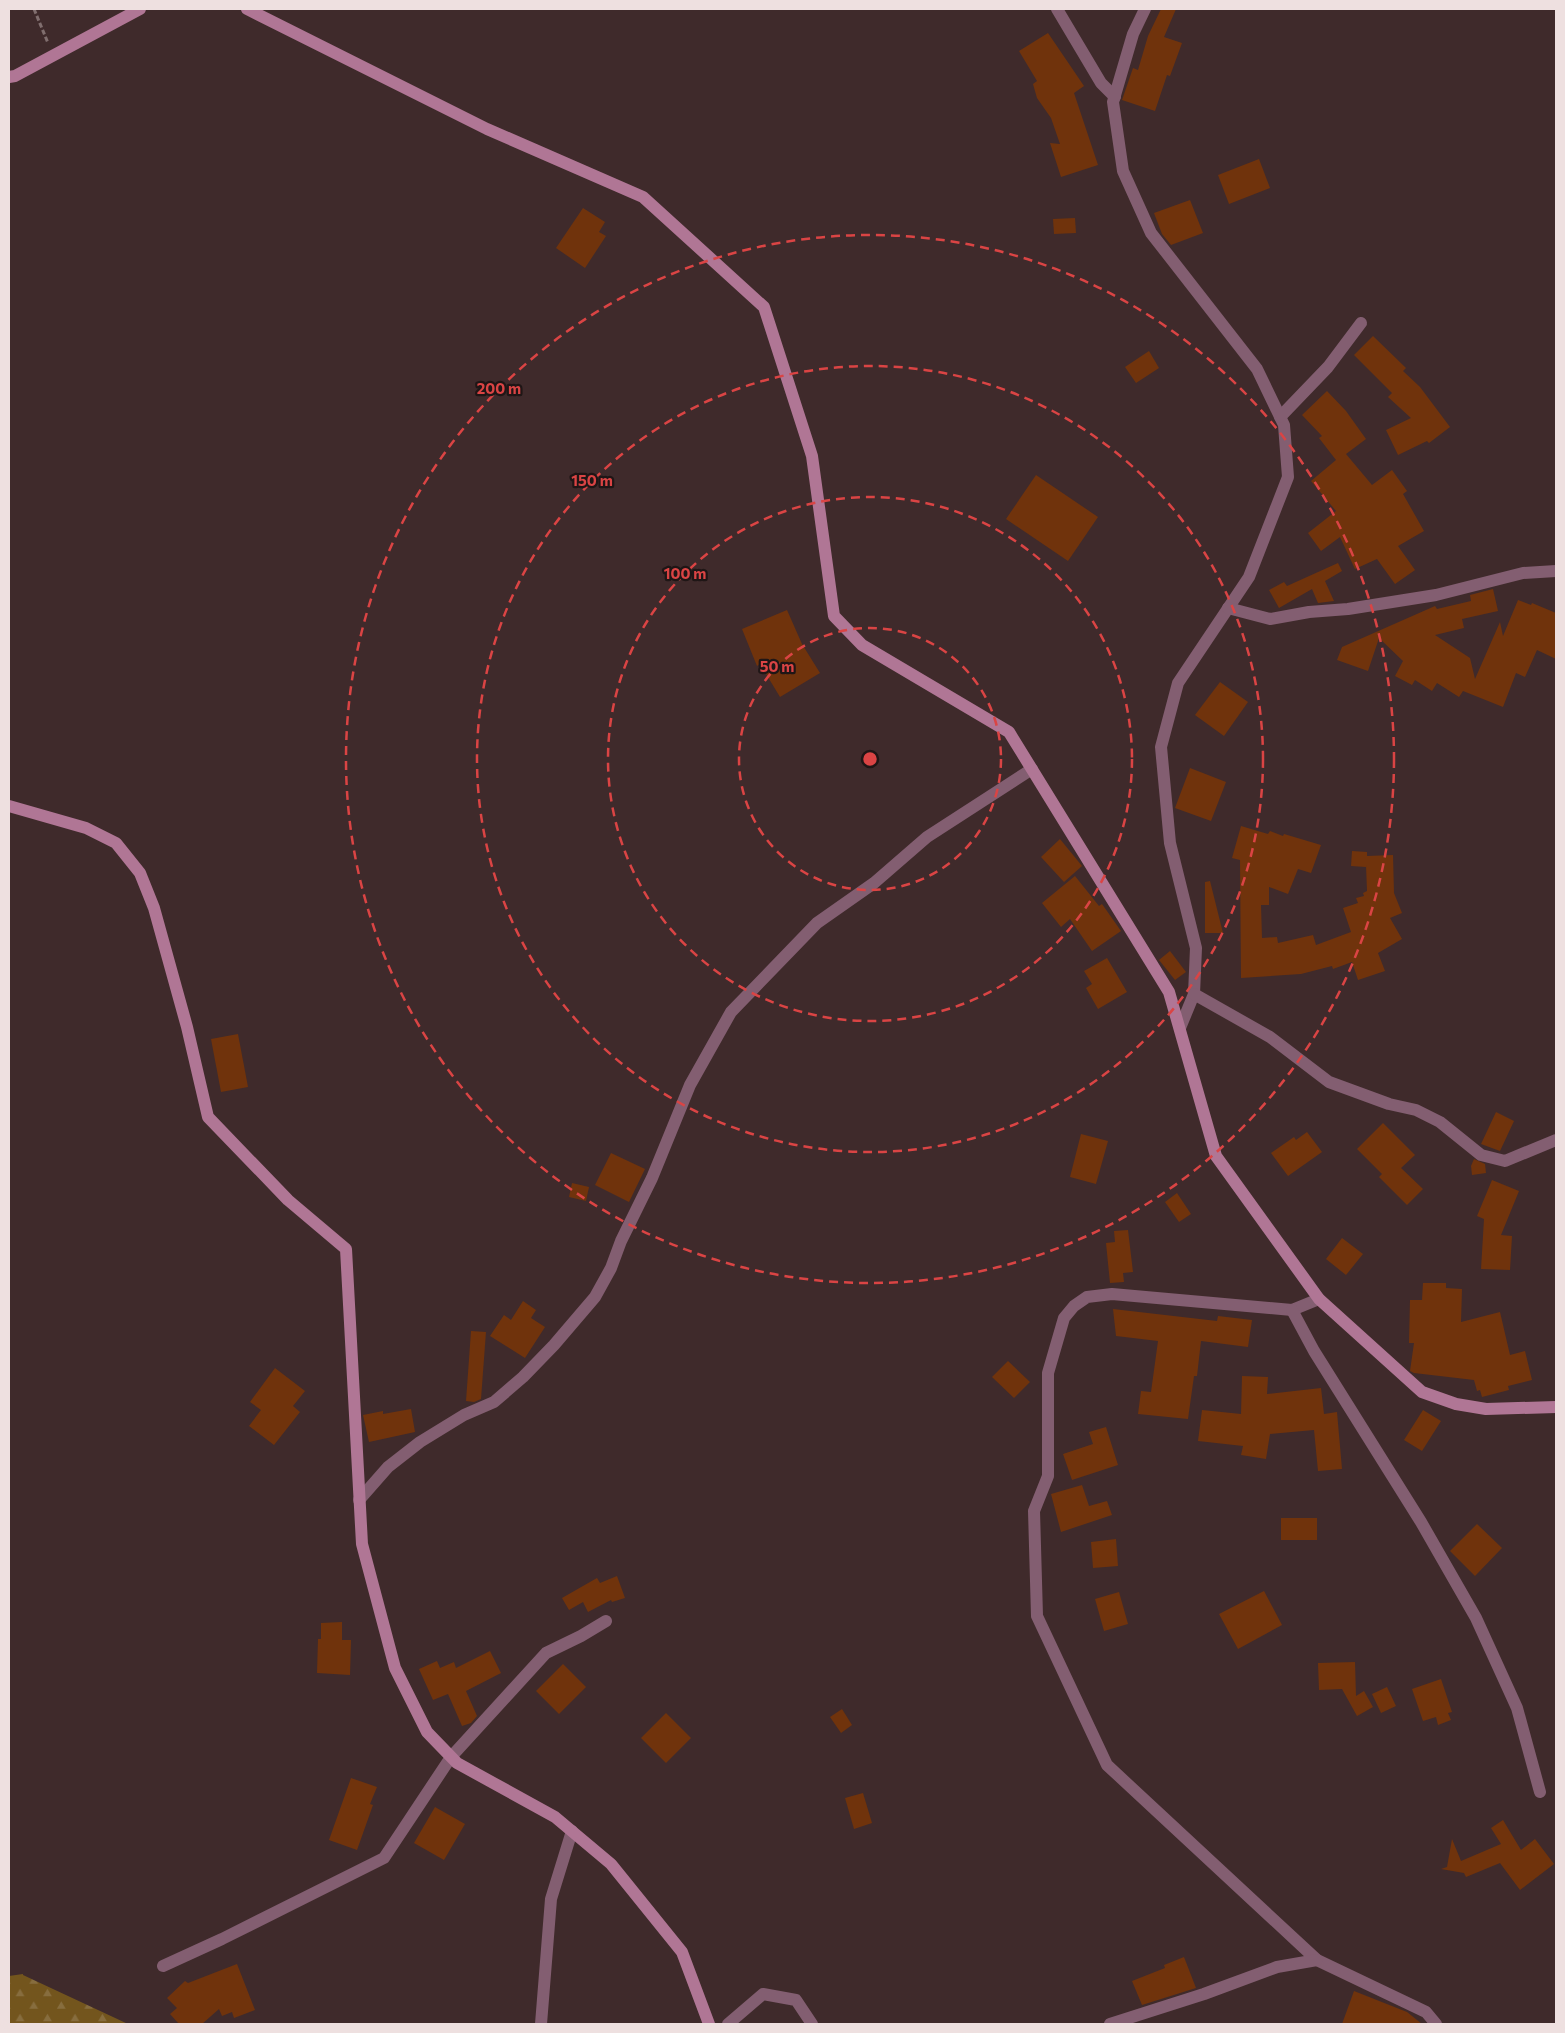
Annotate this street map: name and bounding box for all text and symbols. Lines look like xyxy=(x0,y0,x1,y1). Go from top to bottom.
text: 200 m xyxy=(477,379,521,397)
text: 150 m xyxy=(571,471,613,489)
text: 100 m xyxy=(664,564,706,582)
text: 50 m xyxy=(760,657,794,675)
centre of rings xyxy=(861,750,879,768)

